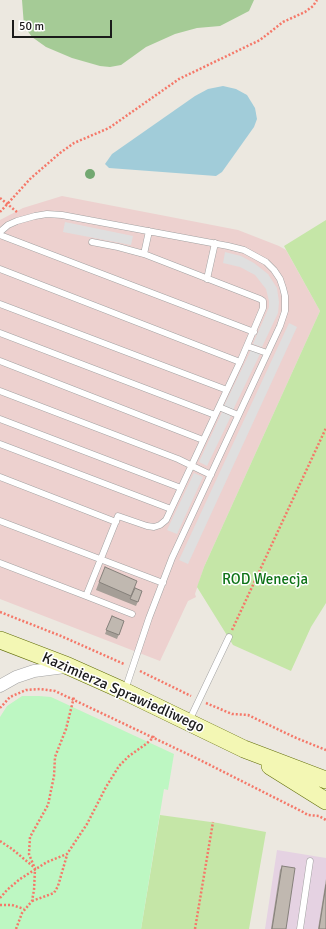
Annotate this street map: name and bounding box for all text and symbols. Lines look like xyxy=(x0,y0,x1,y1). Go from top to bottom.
scale bar xyxy=(14,12,114,38)
text: 50 m xyxy=(19,19,44,34)
park label: ROD Wenecja xyxy=(222,571,308,589)
street label: Kazimierza Sprawiedliwego xyxy=(39,649,207,737)

